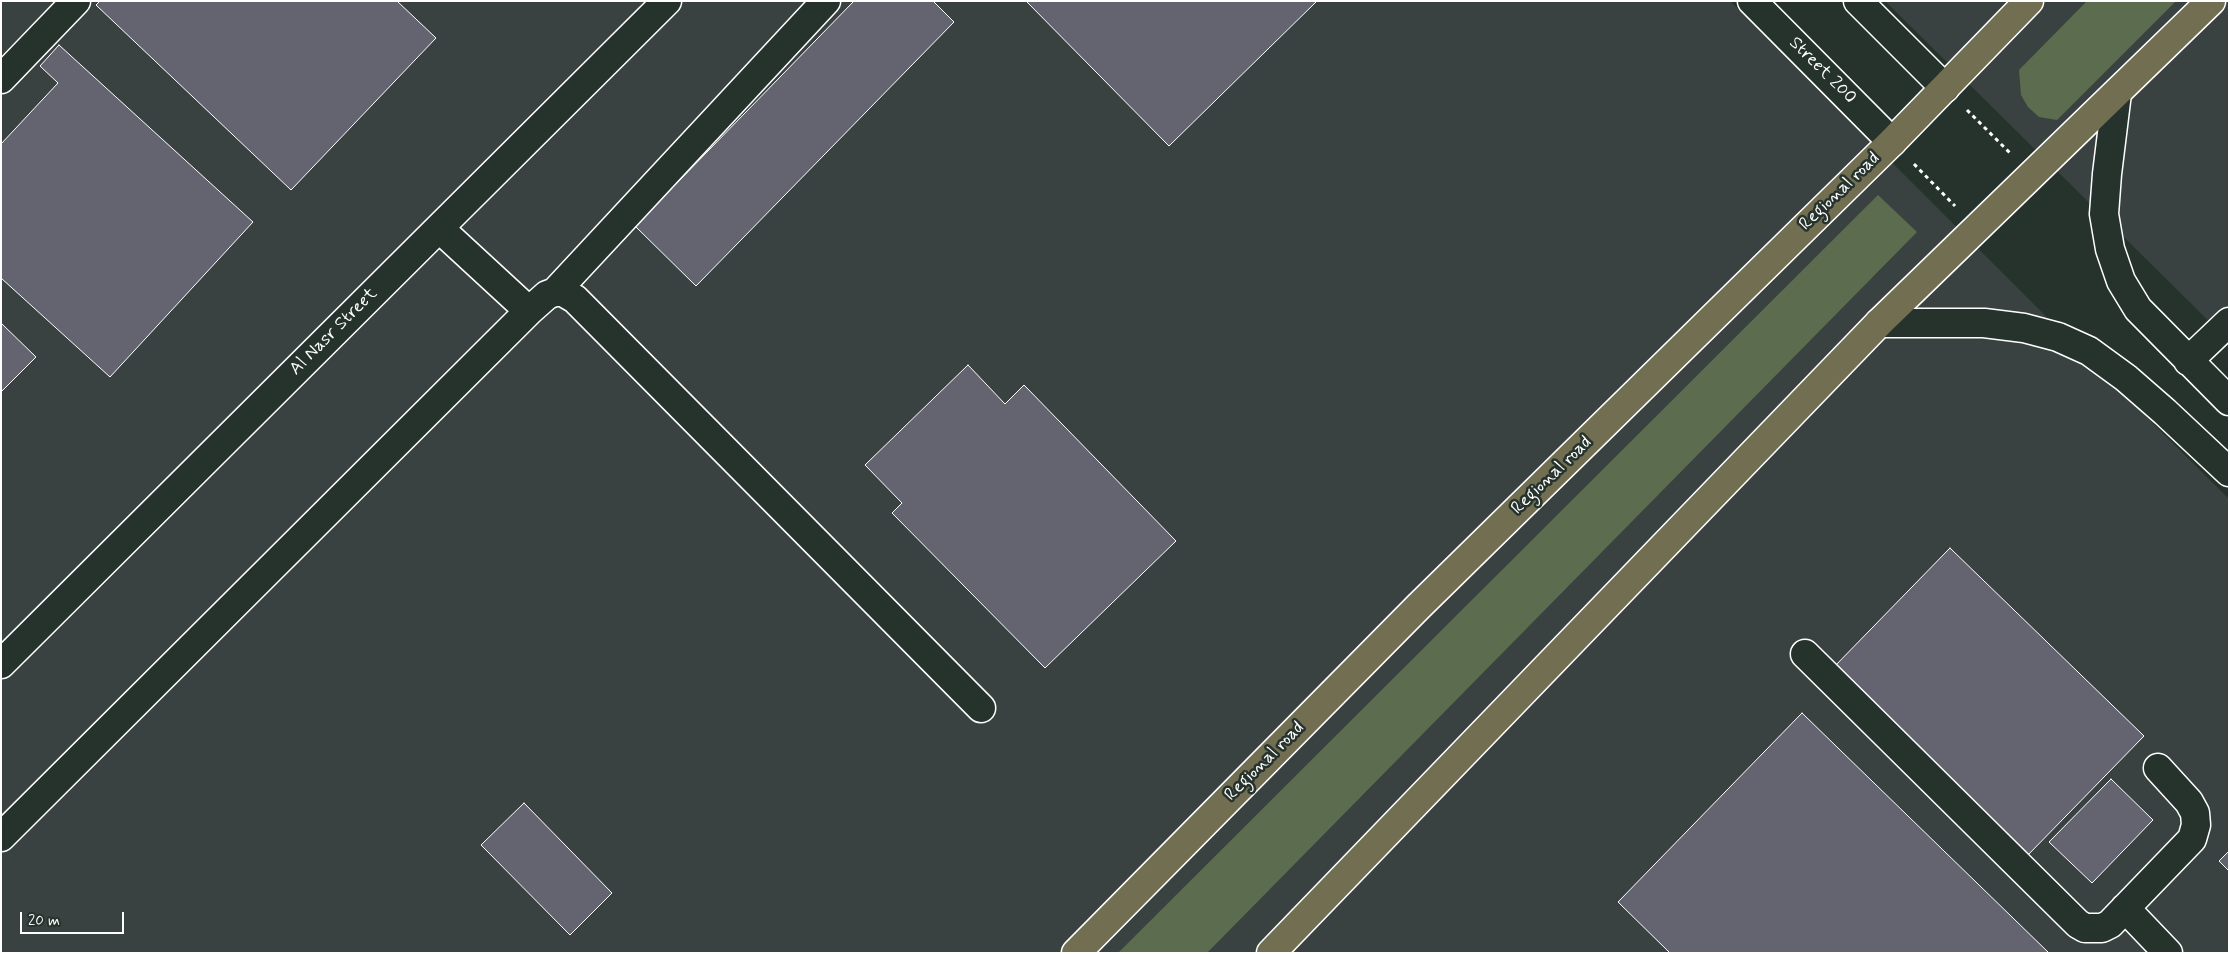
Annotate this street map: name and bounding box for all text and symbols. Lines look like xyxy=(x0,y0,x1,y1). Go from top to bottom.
street label: Street 200 xyxy=(1784,33,1860,109)
street label: Regional road xyxy=(1795,148,1885,236)
street label: Al Nasr Street xyxy=(286,284,382,380)
street label: Regional road xyxy=(1507,432,1597,520)
street label: Regional road xyxy=(1221,718,1309,806)
scale bar xyxy=(22,902,126,934)
text: 20 m xyxy=(28,911,60,931)

